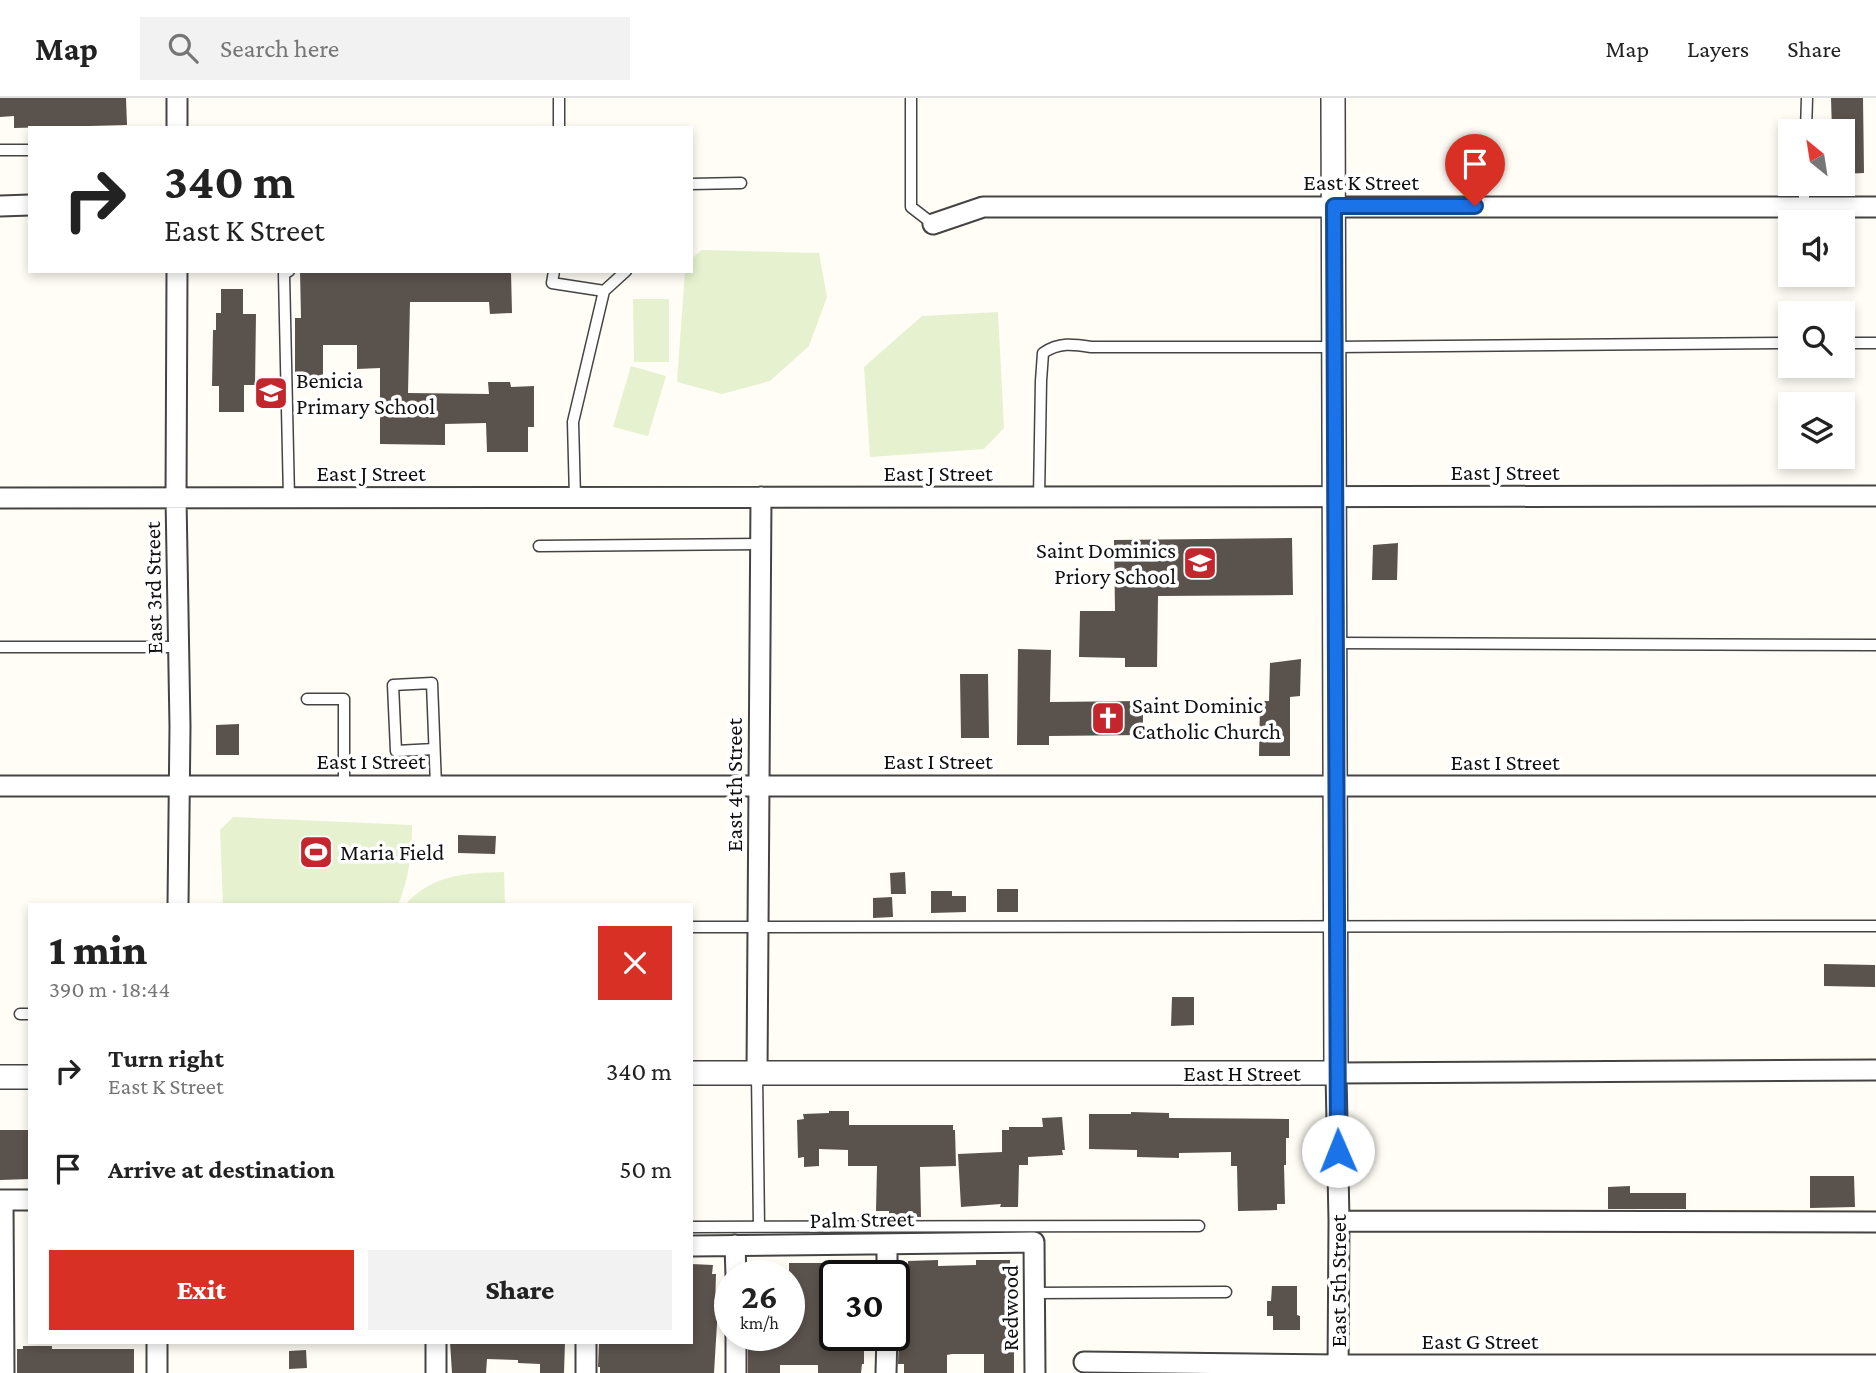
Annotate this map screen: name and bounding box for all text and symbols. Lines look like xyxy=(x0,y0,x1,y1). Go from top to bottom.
search box xyxy=(140,17,630,80)
icon: search xyxy=(164,29,202,67)
text: Map xyxy=(35,30,98,67)
text: Search here xyxy=(220,34,339,63)
text: Map xyxy=(1605,35,1649,62)
text: Layers xyxy=(1687,35,1749,62)
text: Share xyxy=(1787,35,1841,62)
north arrow xyxy=(1778,119,1855,196)
map controls xyxy=(1778,119,1855,469)
pin xyxy=(1445,134,1505,206)
icon: arrive xyxy=(1456,145,1494,183)
icon: right xyxy=(49,154,140,245)
text: 340 m xyxy=(164,154,295,209)
street label: East K Street xyxy=(1303,169,1419,195)
button: sound xyxy=(1778,210,1855,287)
text: East K Street xyxy=(164,212,325,248)
button: search xyxy=(1778,301,1855,378)
place label: Benicia Primary School xyxy=(296,367,435,419)
school or university icon: Benicia Primary School xyxy=(252,374,290,412)
button: layers xyxy=(1778,392,1855,469)
street label: East J Street xyxy=(1450,459,1560,485)
street label: East J Street xyxy=(316,460,426,486)
street label: East J Street xyxy=(883,460,993,486)
street label: East 3rd Street xyxy=(139,521,167,655)
place label: Saint Dominics Priory School xyxy=(1036,537,1176,589)
school or university icon: Saint Dominics Priory School xyxy=(1181,544,1219,582)
place label: Saint Dominic Catholic Church xyxy=(1132,692,1281,744)
church icon: Saint Dominic Catholic Church xyxy=(1089,699,1127,737)
street label: East 4th Street xyxy=(721,718,747,852)
street label: East I Street xyxy=(316,748,426,774)
street label: East I Street xyxy=(883,748,993,774)
street label: East I Street xyxy=(1450,749,1560,775)
sports icon: Maria Field xyxy=(297,833,335,871)
place label: Maria Field xyxy=(340,839,444,865)
text: 1 min xyxy=(49,926,147,973)
button: close xyxy=(598,926,672,1000)
text: 390 m · 18:44 xyxy=(49,976,170,1002)
text: Turn right xyxy=(108,1044,224,1073)
icon: right xyxy=(49,1052,87,1090)
text: 340 m xyxy=(606,1057,672,1086)
street label: East H Street xyxy=(1183,1060,1301,1086)
text: East K Street xyxy=(108,1073,224,1099)
position arrow xyxy=(1301,1114,1375,1188)
icon: arrive xyxy=(49,1150,87,1188)
text: Arrive at destination xyxy=(108,1155,335,1184)
text: 50 m xyxy=(619,1155,672,1184)
street label: Palm Street xyxy=(809,1205,915,1233)
street label: East 5th Street xyxy=(1325,1214,1351,1348)
button: Exit xyxy=(49,1250,354,1330)
button: Share xyxy=(368,1250,672,1330)
speed limit sign: 30 xyxy=(819,1260,910,1351)
street label: Redwood xyxy=(997,1265,1023,1351)
text: 26 xyxy=(741,1277,778,1316)
text: km/h xyxy=(740,1313,779,1333)
street label: East G Street xyxy=(1422,1328,1539,1354)

